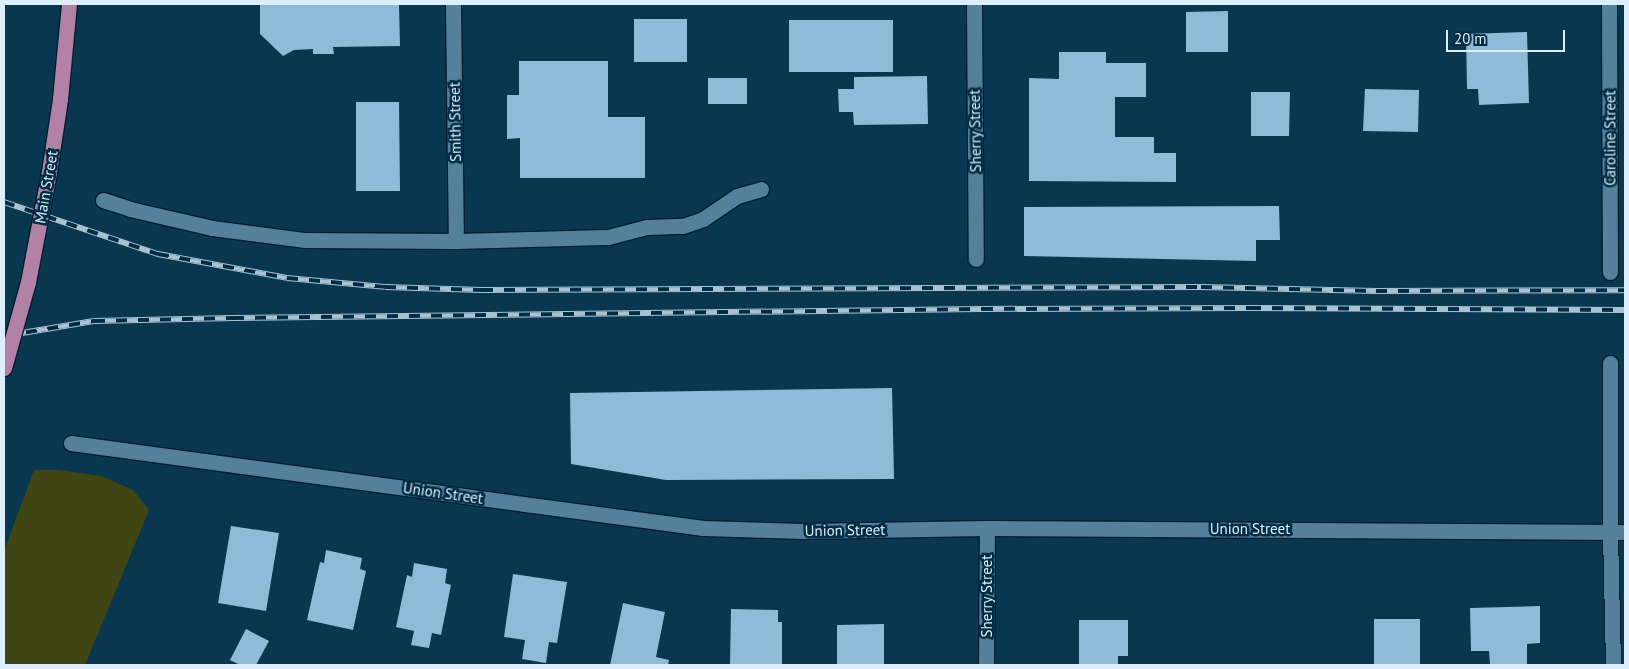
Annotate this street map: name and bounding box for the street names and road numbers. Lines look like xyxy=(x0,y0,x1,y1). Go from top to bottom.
street label: Smith Street xyxy=(445,82,465,162)
street label: Sherry Street xyxy=(965,89,985,173)
street label: Caroline Street xyxy=(1601,90,1619,186)
street label: Main Street xyxy=(31,149,61,225)
street label: Union Street xyxy=(402,478,484,508)
street label: Union Street xyxy=(805,520,885,540)
street label: Union Street xyxy=(1210,520,1290,538)
street label: Sherry Street xyxy=(978,554,996,638)

